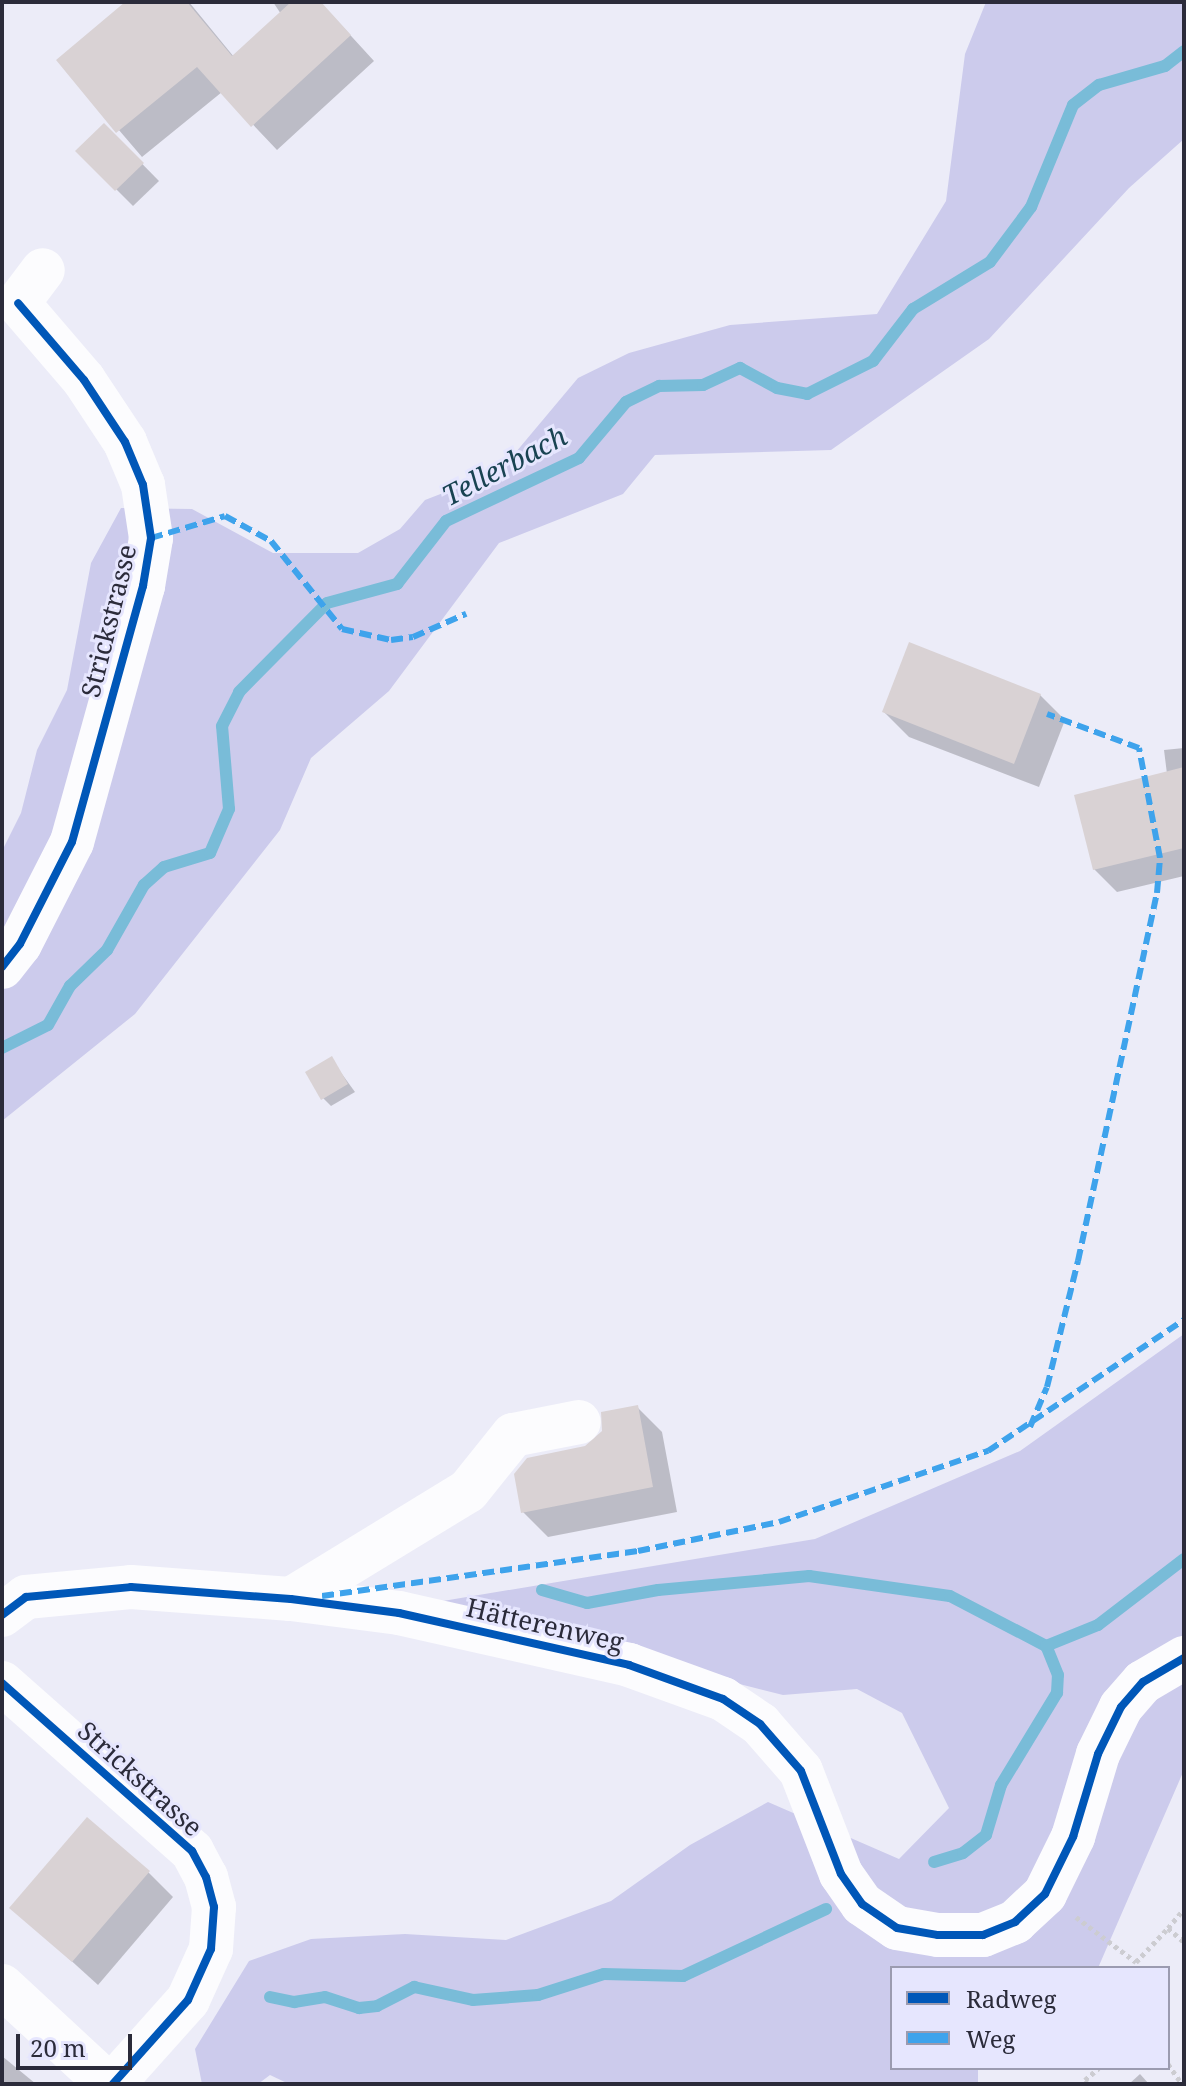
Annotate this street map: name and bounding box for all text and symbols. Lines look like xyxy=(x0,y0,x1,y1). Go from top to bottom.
water label: Tellerbach xyxy=(436,418,572,512)
street label: Strickstrasse xyxy=(75,541,143,701)
street label: Hätterenweg xyxy=(463,1592,627,1658)
street label: Strickstrasse xyxy=(71,1715,209,1843)
legend xyxy=(890,1966,1170,2070)
text: Radweg xyxy=(966,1982,1056,2015)
scale bar xyxy=(20,2018,136,2068)
text: Weg xyxy=(966,2022,1015,2055)
text: 20 m xyxy=(30,2031,86,2064)

